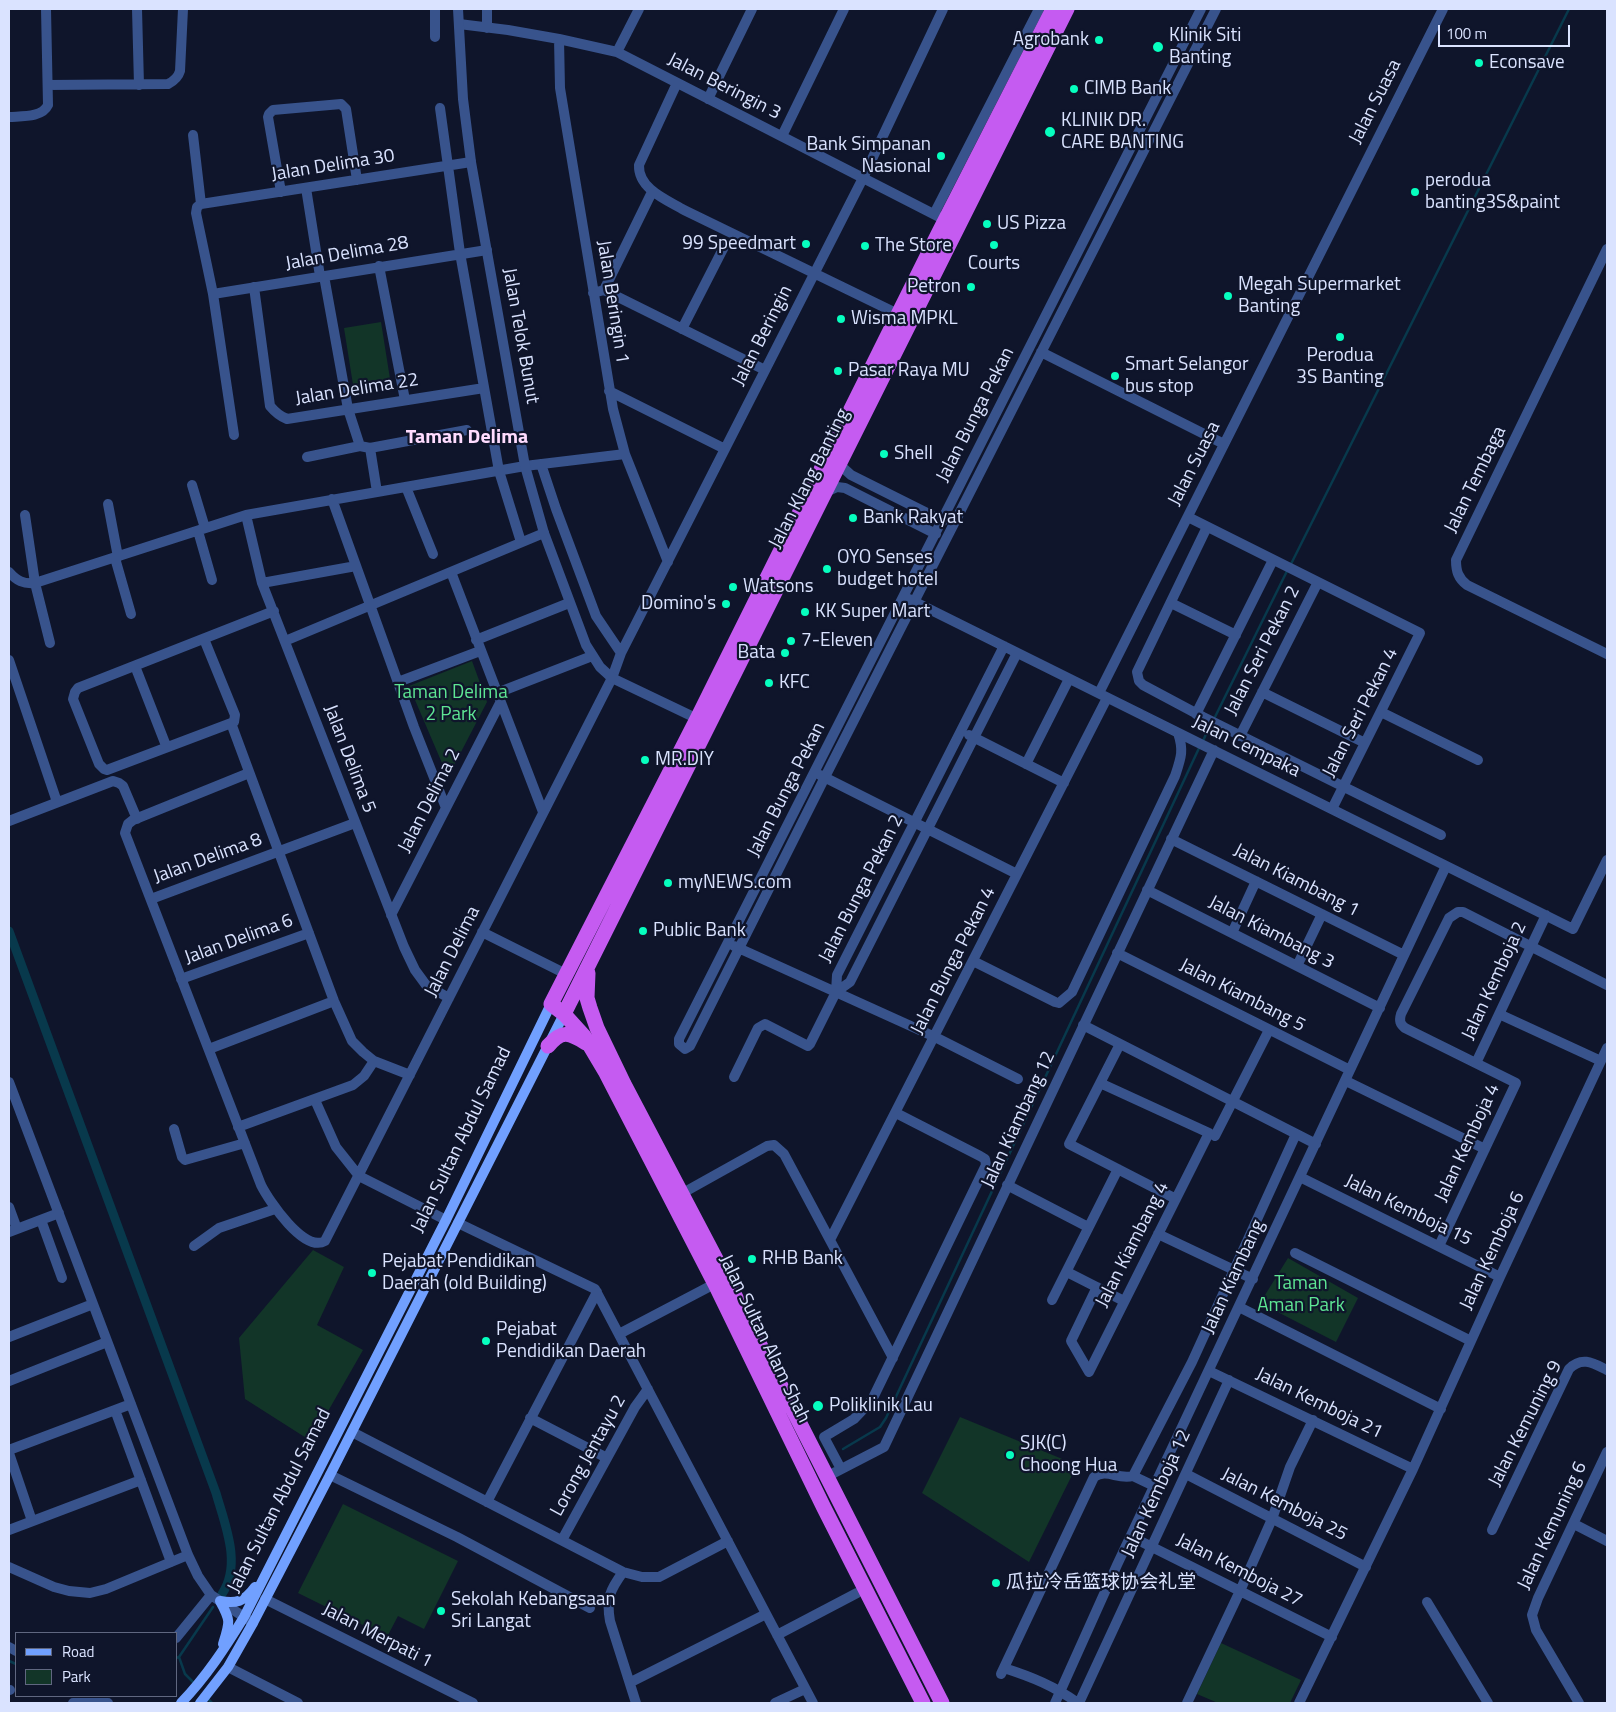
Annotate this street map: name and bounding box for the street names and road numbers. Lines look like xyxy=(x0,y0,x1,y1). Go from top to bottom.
street label: Jalan Beringin 3 xyxy=(663,49,785,125)
street label: Jalan Suasa xyxy=(1345,56,1407,148)
street label: Jalan Delima 30 xyxy=(270,145,396,187)
street label: Jalan Delima 28 xyxy=(284,232,410,276)
street label: Jalan Beringin 1 xyxy=(591,239,633,365)
street label: Jalan Telok Bunut xyxy=(497,266,543,406)
street label: Jalan Beringin xyxy=(728,282,798,390)
street label: Jalan Bunga Pekan xyxy=(932,344,1020,486)
street label: Jalan Delima 22 xyxy=(294,369,420,411)
street label: Jalan Klang Banting xyxy=(765,405,855,553)
street label: Jalan Suasa xyxy=(1164,418,1226,510)
street label: Jalan Tembaga xyxy=(1440,423,1512,537)
street label: Jalan Seri Pekan 2 xyxy=(1221,582,1305,720)
street label: Jalan Seri Pekan 4 xyxy=(1319,644,1403,782)
street label: Jalan Delima 5 xyxy=(318,702,380,816)
street label: Jalan Cempaka xyxy=(1188,711,1304,783)
street label: Jalan Bunga Pekan xyxy=(743,719,831,861)
street label: Jalan Delima 2 xyxy=(394,745,466,857)
street label: Jalan Bunga Pekan 2 xyxy=(815,811,909,967)
street label: Jalan Delima 8 xyxy=(151,829,265,889)
street label: Jalan Kiambang 1 xyxy=(1229,840,1363,922)
street label: Jalan Bunga Pekan 4 xyxy=(907,883,1001,1039)
street label: Jalan Kiambang 3 xyxy=(1204,892,1338,974)
street label: Jalan Delima xyxy=(420,903,486,1001)
street label: Jalan Delima 6 xyxy=(182,910,296,970)
street label: Jalan Kemboja 2 xyxy=(1458,918,1532,1044)
street label: Jalan Kiambang 5 xyxy=(1175,955,1309,1037)
street label: Jalan Sultan Abdul Samad xyxy=(407,1043,517,1237)
street label: Jalan Kiambang 12 xyxy=(977,1048,1061,1192)
street label: Jalan Kemboja 4 xyxy=(1431,1080,1505,1206)
street label: Jalan Kemboja 15 xyxy=(1341,1170,1475,1252)
street label: Jalan Kiambang 4 xyxy=(1092,1178,1174,1312)
street label: Jalan Kemboja 6 xyxy=(1456,1188,1530,1314)
street label: Jalan Kiambang xyxy=(1198,1216,1270,1338)
street label: Jalan Sultan Alam Shah xyxy=(713,1251,815,1427)
street label: Jalan Kemuning 9 xyxy=(1484,1357,1568,1491)
street label: Jalan Kemboja 21 xyxy=(1252,1363,1386,1445)
street label: Lorong Jentayu 2 xyxy=(546,1391,632,1521)
street label: Jalan Sultan Abdul Samad xyxy=(224,1405,336,1597)
street label: Jalan Kemboja 12 xyxy=(1117,1426,1197,1562)
street label: Jalan Kemuning 6 xyxy=(1513,1458,1593,1594)
street label: Jalan Kemboja 25 xyxy=(1217,1463,1351,1547)
street label: Jalan Kemboja 27 xyxy=(1172,1529,1306,1613)
street label: Jalan Merpati 1 xyxy=(318,1598,436,1674)

